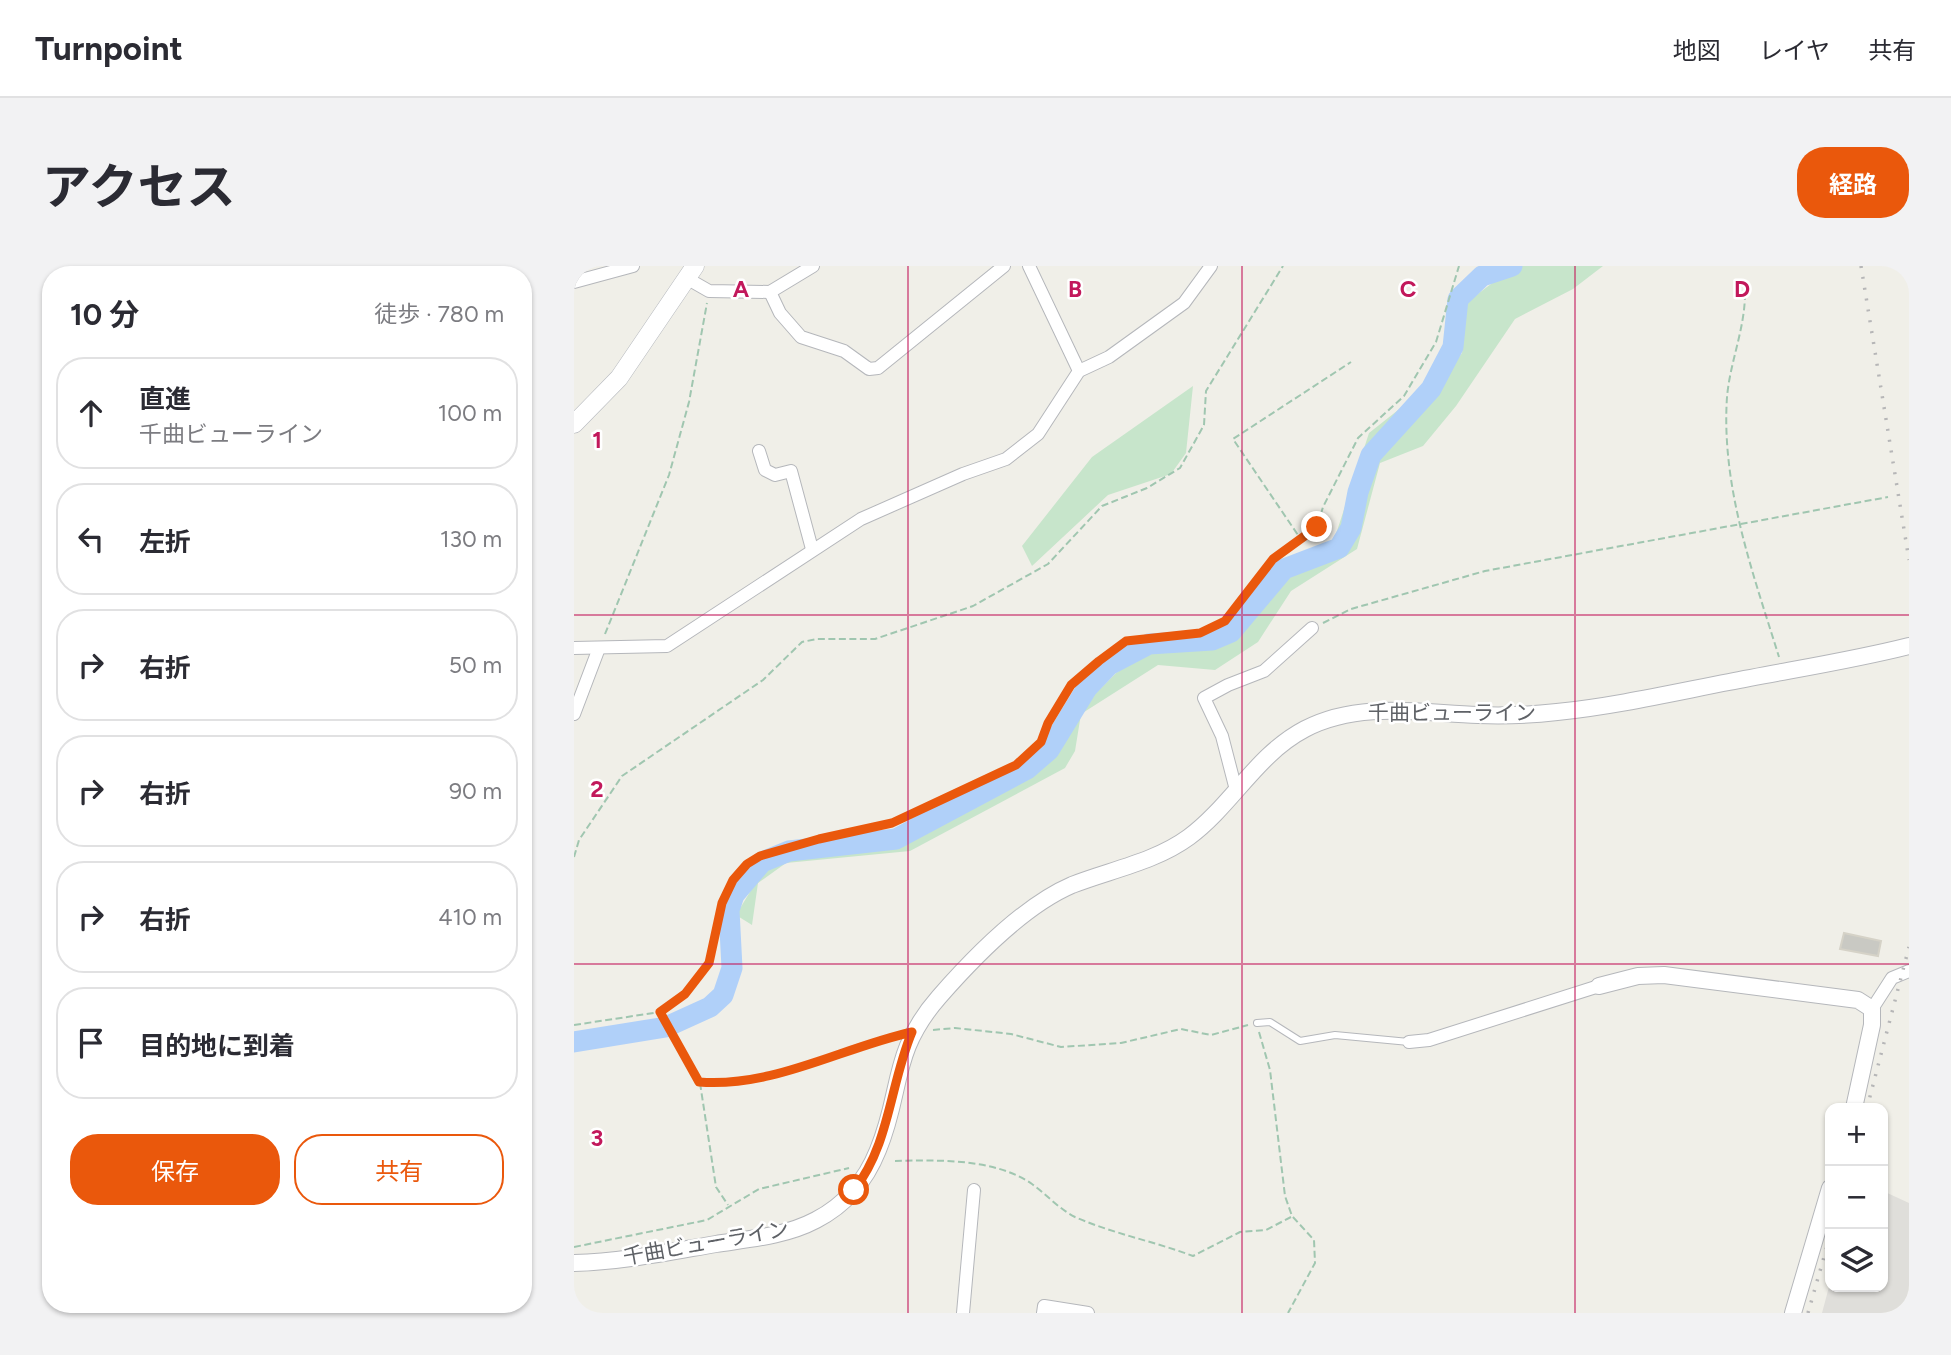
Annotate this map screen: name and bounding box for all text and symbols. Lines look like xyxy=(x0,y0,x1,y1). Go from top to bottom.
text: Turnpoint xyxy=(35,29,183,68)
text: 地図 xyxy=(1673,36,1721,65)
text: レイヤ xyxy=(1759,36,1830,65)
text: 共有 xyxy=(1868,36,1916,65)
button: 経路 xyxy=(1797,147,1909,218)
text: アクセス xyxy=(42,157,236,216)
text: A xyxy=(733,275,750,303)
text: B xyxy=(1068,275,1082,303)
text: C xyxy=(1400,275,1417,303)
text: D xyxy=(1734,275,1750,303)
text: 10 分 xyxy=(70,296,139,333)
text: 徒歩 · 780 m xyxy=(374,300,504,328)
text: 直進 xyxy=(139,383,191,415)
icon: ahead xyxy=(72,394,110,432)
text: 100 m xyxy=(438,399,502,427)
text: 千曲ビューライン xyxy=(139,420,323,448)
text: 1 xyxy=(592,426,602,454)
route end xyxy=(1301,511,1332,542)
icon: left xyxy=(72,520,110,558)
text: 130 m xyxy=(440,525,502,553)
text: 左折 xyxy=(139,526,191,558)
icon: right xyxy=(72,646,110,684)
text: 50 m xyxy=(449,651,502,679)
text: 右折 xyxy=(139,652,191,684)
street label: 千曲ビューライン xyxy=(1368,700,1536,725)
icon: right xyxy=(72,772,110,810)
text: 2 xyxy=(590,775,604,803)
text: 90 m xyxy=(449,777,502,805)
text: 右折 xyxy=(139,778,191,810)
icon: right xyxy=(72,898,110,936)
text: 410 m xyxy=(438,903,502,931)
text: 右折 xyxy=(139,904,191,936)
icon: arrive xyxy=(72,1024,110,1062)
text: 目的地に到着 xyxy=(139,1030,295,1062)
map controls xyxy=(1825,1103,1888,1292)
button: + xyxy=(1825,1103,1888,1166)
text: 3 xyxy=(591,1124,603,1152)
button: 保存 xyxy=(70,1134,280,1205)
button: 共有 xyxy=(294,1134,504,1205)
button: − xyxy=(1825,1166,1888,1229)
route start xyxy=(838,1174,869,1205)
street label: 千曲ビューライン xyxy=(621,1216,791,1269)
button: layers xyxy=(1825,1229,1888,1292)

